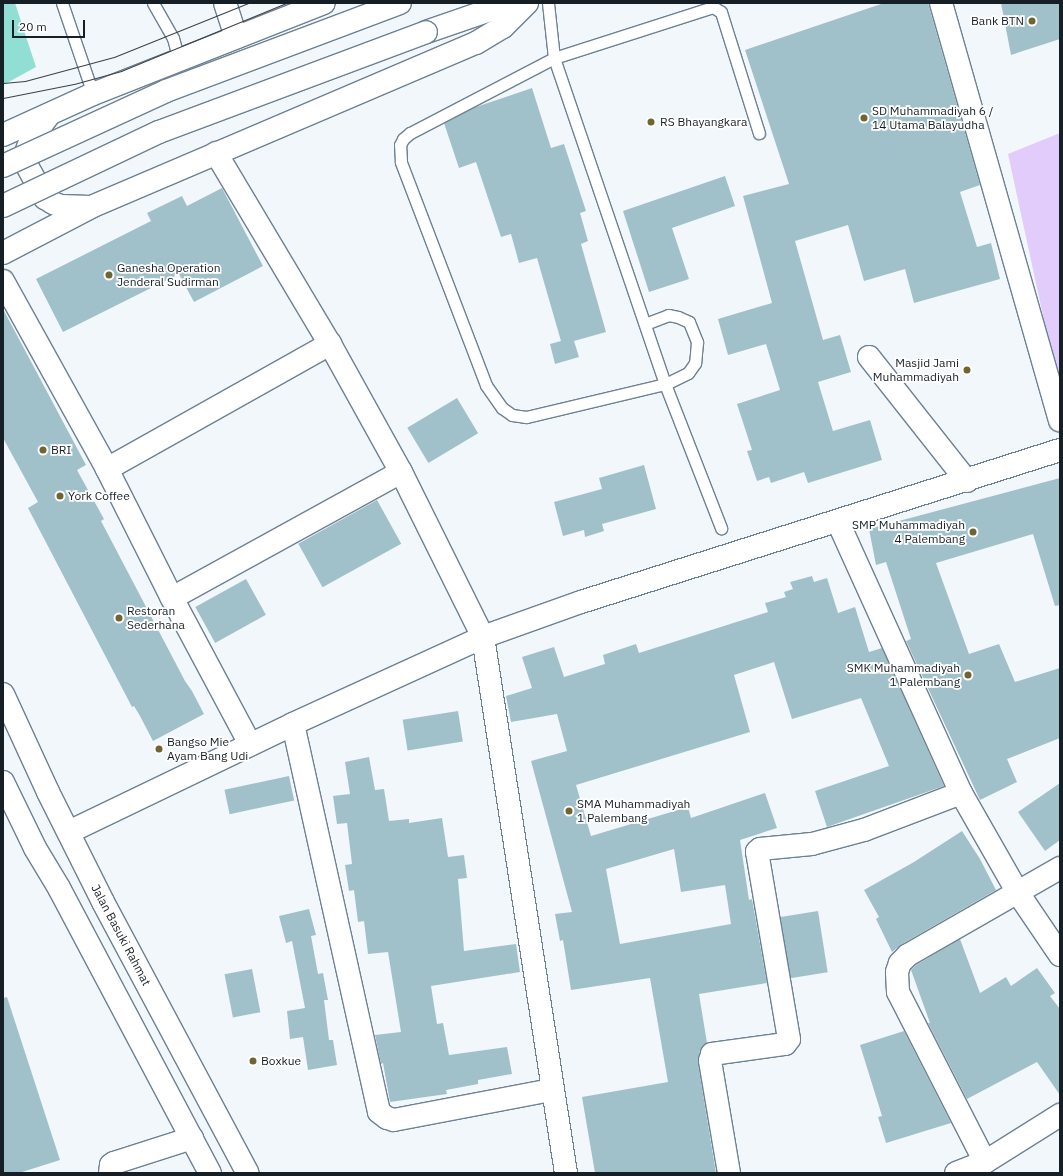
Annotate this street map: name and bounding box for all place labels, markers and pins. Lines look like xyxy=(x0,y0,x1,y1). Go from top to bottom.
place label: Bank BTN xyxy=(971,14,1024,28)
marker: Bank BTN xyxy=(1027,16,1037,26)
place label: SD Muhammadiyah 6 / 14 Utama Balayudha xyxy=(872,104,993,132)
marker: SD Muhammadiyah 6 / 14 Utama Balayudha xyxy=(859,113,869,123)
place label: RS Bhayangkara xyxy=(660,115,747,129)
marker: RS Bhayangkara xyxy=(645,116,657,128)
place label: Ganesha Operation Jenderal Sudirman xyxy=(117,261,221,289)
marker: Ganesha Operation Jenderal Sudirman xyxy=(104,270,114,280)
place label: Masjid Jami Muhammadiyah xyxy=(873,356,959,384)
marker: Masjid Jami Muhammadiyah xyxy=(962,365,972,375)
place label: BRI xyxy=(51,443,71,457)
marker: BRI xyxy=(38,445,48,455)
place label: York Coffee xyxy=(68,489,130,503)
marker: York Coffee xyxy=(55,491,65,501)
place label: SMP Muhammadiyah 4 Palembang xyxy=(852,518,965,546)
marker: SMP Muhammadiyah 4 Palembang xyxy=(968,527,978,537)
place label: Restoran Sederhana xyxy=(127,604,185,632)
marker: Restoran Sederhana xyxy=(114,613,124,623)
place label: SMK Muhammadiyah 1 Palembang xyxy=(847,661,960,689)
marker: SMK Muhammadiyah 1 Palembang xyxy=(963,670,973,680)
place label: Bangso Mie Ayam Bang Udi xyxy=(167,735,248,763)
marker: Bangso Mie Ayam Bang Udi xyxy=(154,744,164,754)
place label: SMA Muhammadiyah 1 Palembang xyxy=(577,797,690,825)
marker: SMA Muhammadiyah 1 Palembang xyxy=(564,806,574,816)
place label: Boxkue xyxy=(261,1054,301,1068)
marker: Boxkue xyxy=(248,1056,258,1066)

